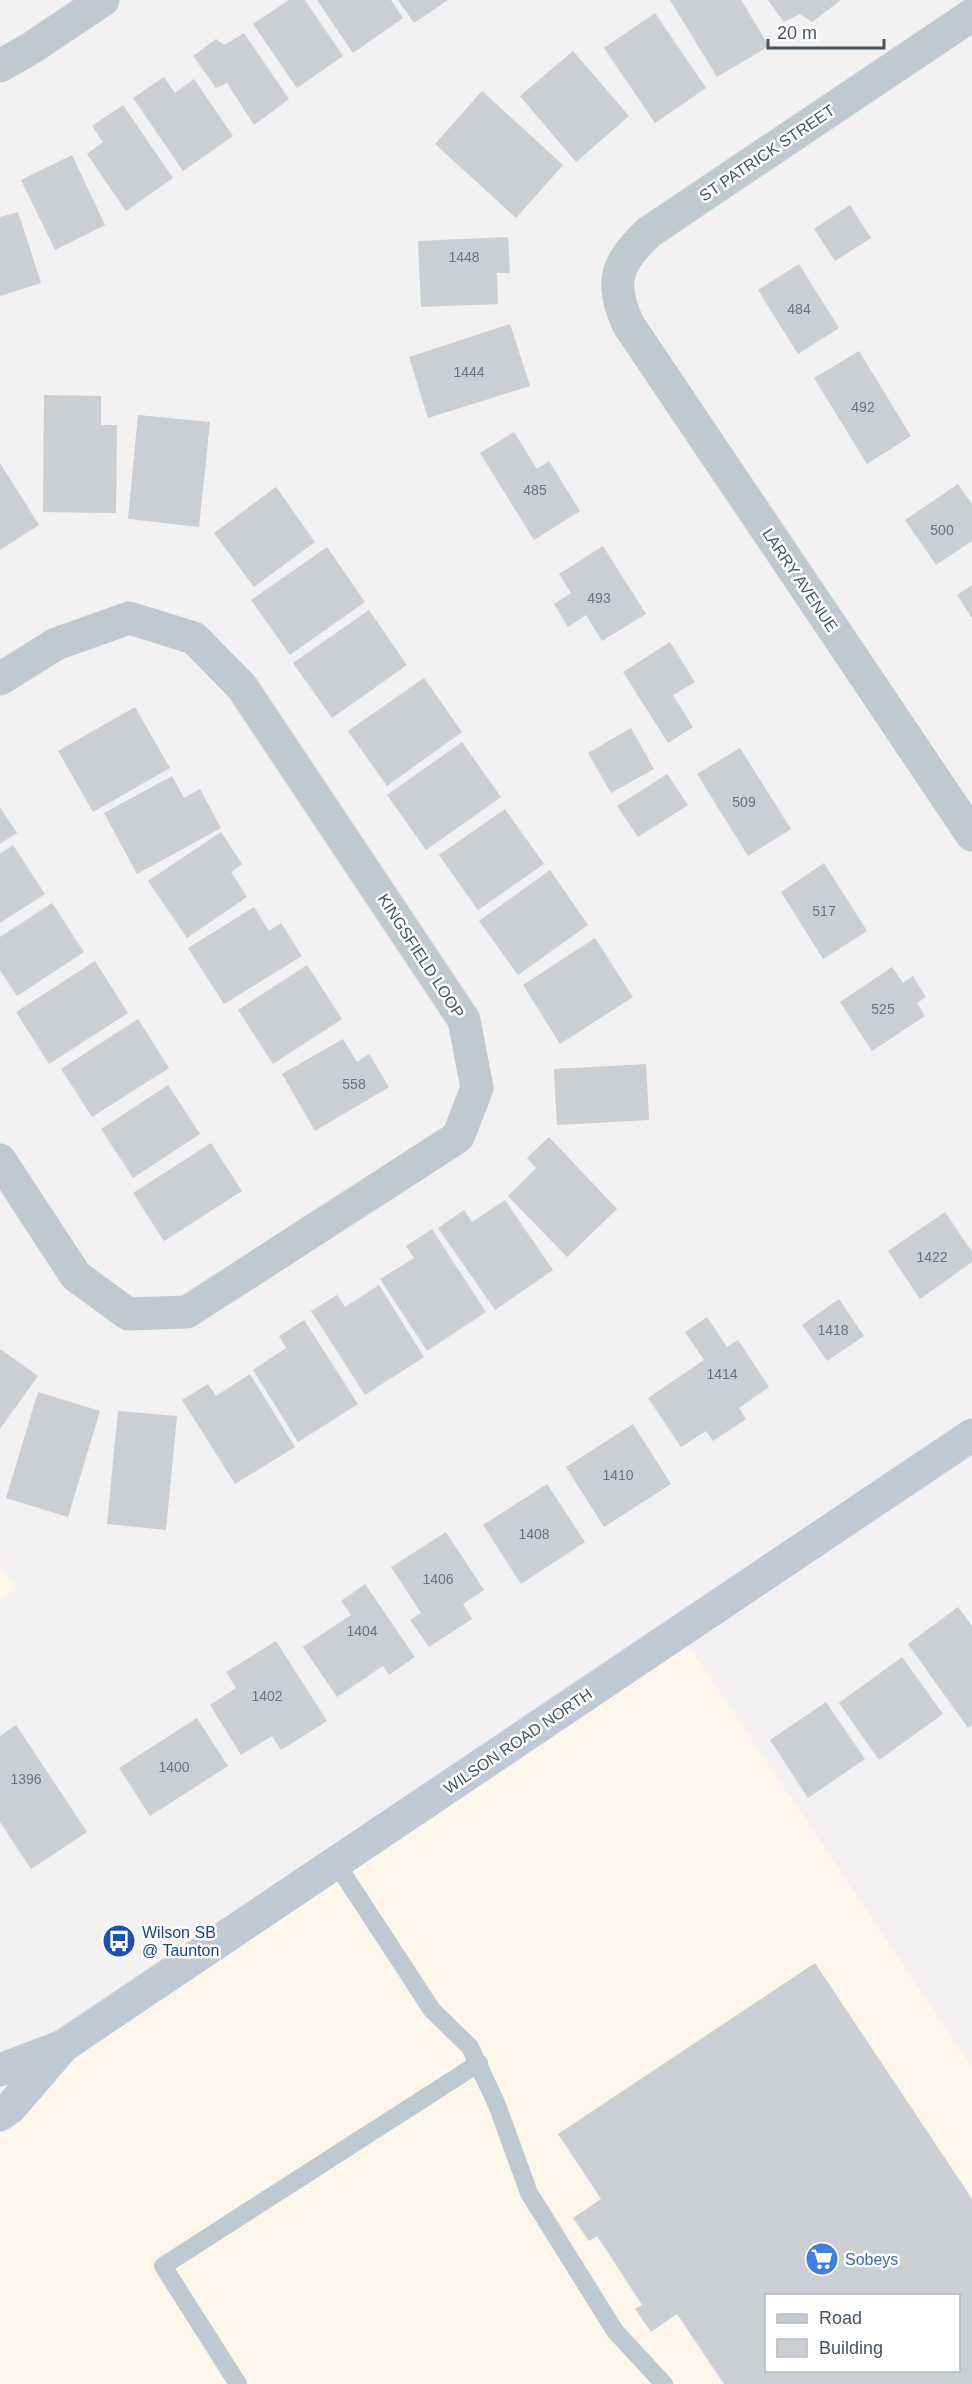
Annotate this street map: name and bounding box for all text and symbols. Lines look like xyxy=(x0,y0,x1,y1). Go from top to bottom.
scale bar xyxy=(768,12,884,50)
text: 20 m xyxy=(777,23,817,43)
street label: ST PATRICK STREET xyxy=(696,101,838,205)
house number: 1448 xyxy=(448,249,480,265)
house number: 484 xyxy=(787,301,811,317)
house number: 1444 xyxy=(453,364,485,380)
house number: 492 xyxy=(851,399,875,415)
house number: 485 xyxy=(523,482,547,498)
house number: 500 xyxy=(930,522,954,538)
street label: LARRY AVENUE xyxy=(759,525,841,635)
house number: 493 xyxy=(587,590,611,606)
house number: 509 xyxy=(732,794,756,810)
street label: KINGSFIELD LOOP xyxy=(375,891,467,1021)
house number: 517 xyxy=(812,903,836,919)
house number: 525 xyxy=(871,1001,895,1017)
house number: 558 xyxy=(342,1076,366,1092)
house number: 1422 xyxy=(916,1249,948,1265)
house number: 1418 xyxy=(817,1322,849,1338)
house number: 1414 xyxy=(706,1366,738,1382)
house number: 1410 xyxy=(602,1467,634,1483)
house number: 1408 xyxy=(518,1526,550,1542)
house number: 1406 xyxy=(422,1571,454,1587)
house number: 1404 xyxy=(346,1623,378,1639)
street label: WILSON ROAD NORTH xyxy=(441,1685,595,1797)
house number: 1402 xyxy=(251,1688,283,1704)
house number: 1400 xyxy=(158,1759,190,1775)
house number: 1396 xyxy=(10,1771,42,1787)
bus stop icon: Wilson SB @ Taunton xyxy=(101,1923,137,1959)
place label: Wilson SB @ Taunton xyxy=(142,1924,219,1959)
supermarket icon: Sobeys xyxy=(804,2241,840,2277)
place label: Sobeys xyxy=(845,2251,898,2268)
legend xyxy=(765,2294,960,2372)
text: Road xyxy=(819,2308,862,2328)
text: Building xyxy=(819,2338,883,2358)

